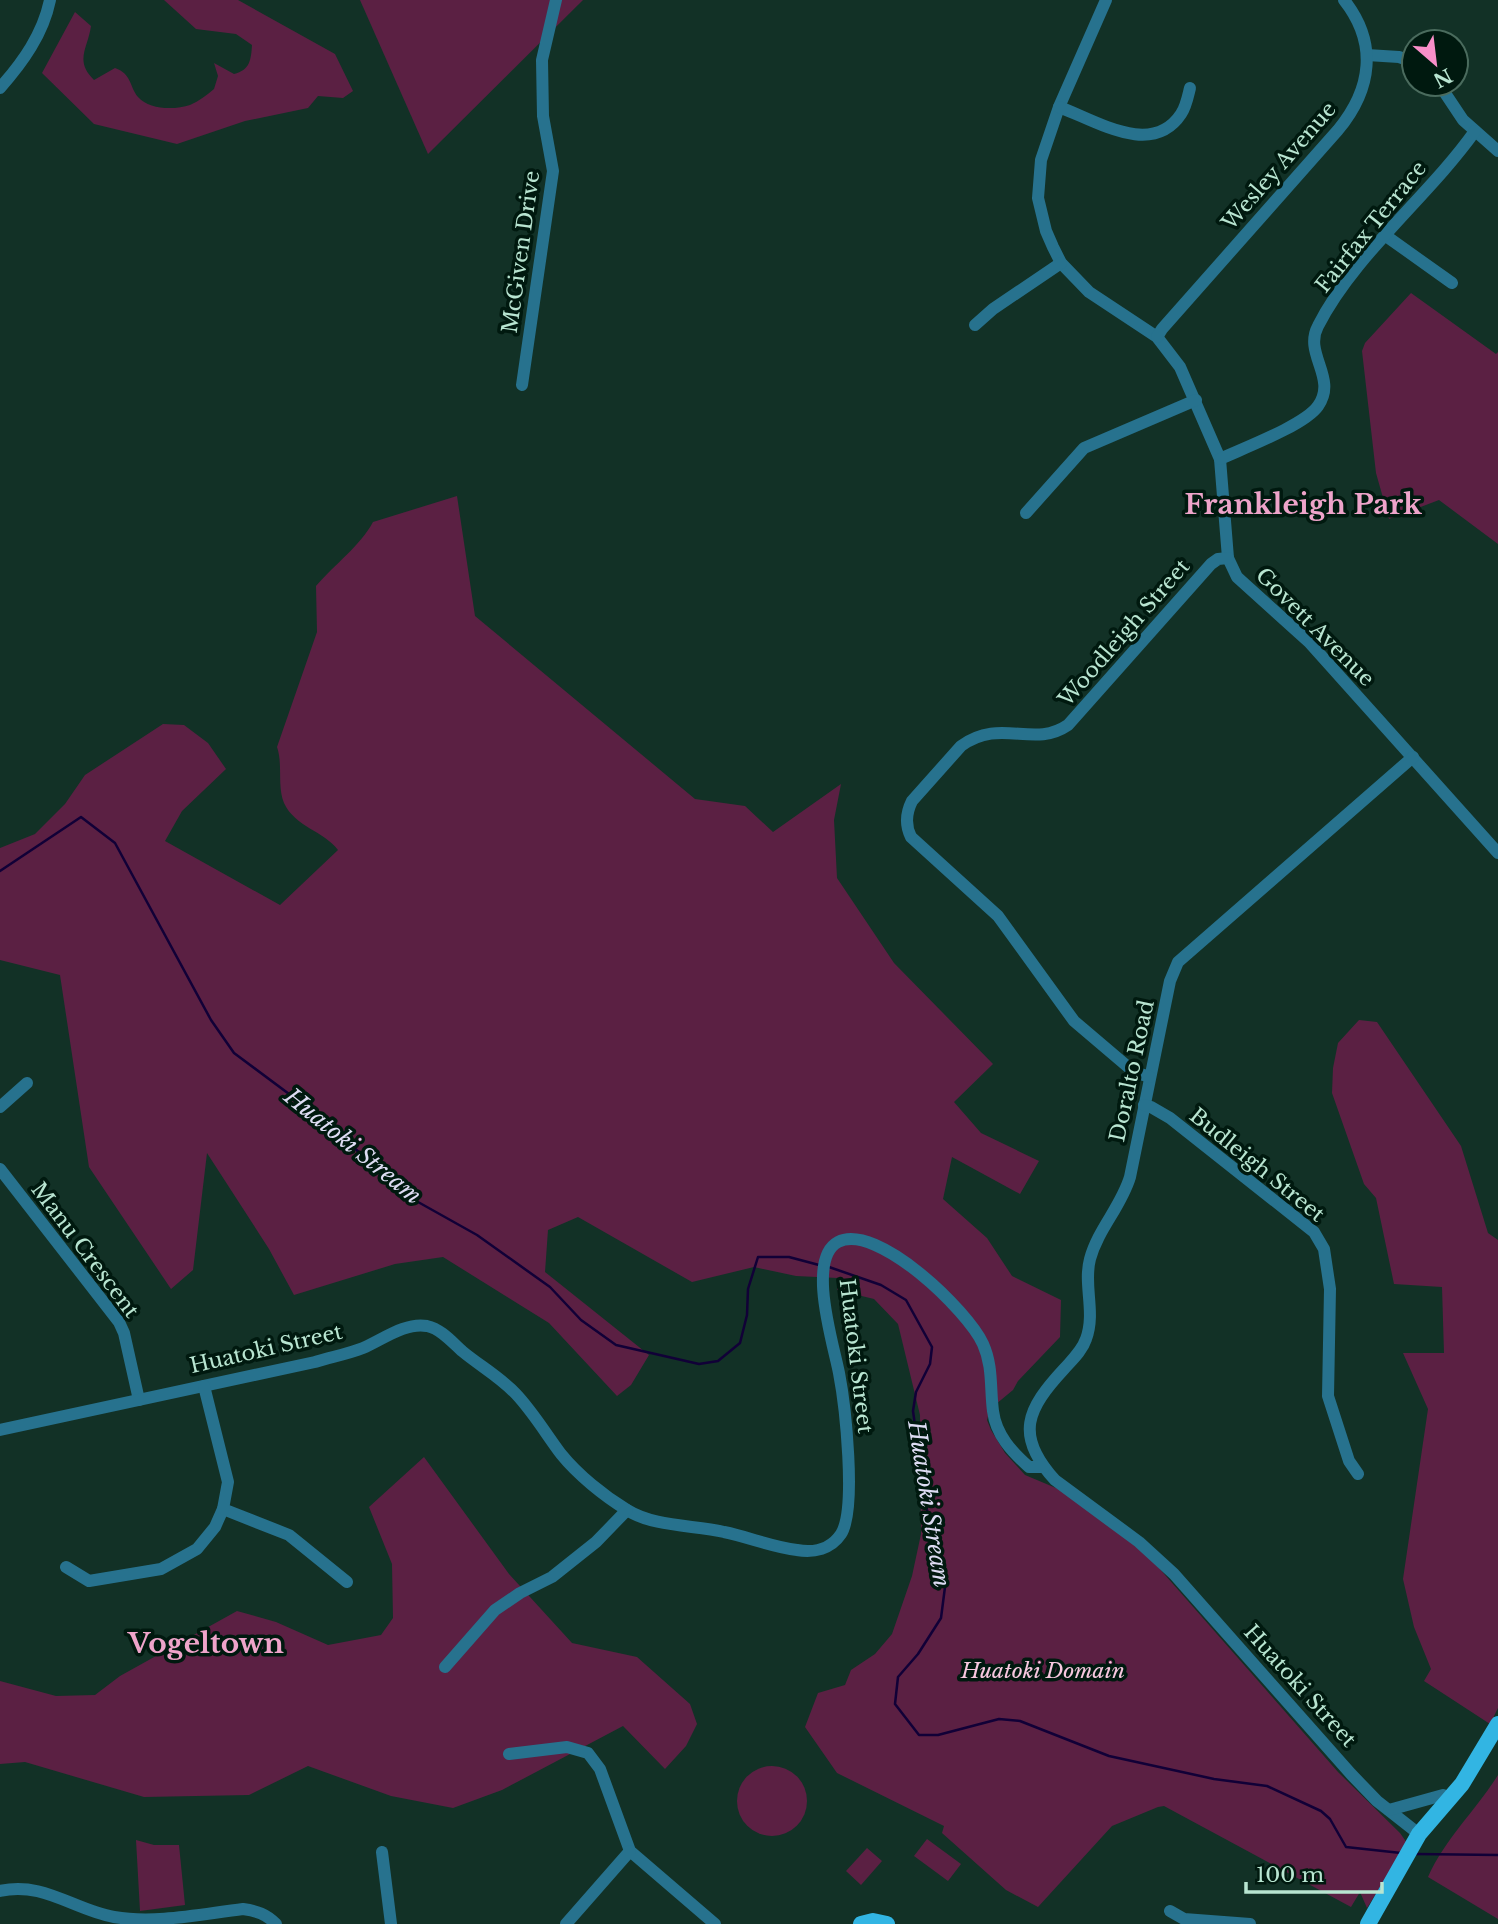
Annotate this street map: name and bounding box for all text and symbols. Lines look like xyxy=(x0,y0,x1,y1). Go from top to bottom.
north arrow xyxy=(1400,28,1470,98)
text: N xyxy=(1429,63,1456,92)
street label: Wesley Avenue xyxy=(1216,97,1342,236)
street label: Fairfax Terrace xyxy=(1310,156,1432,298)
street label: McGiven Drive xyxy=(497,169,545,335)
district label: Frankleigh Park xyxy=(1184,487,1422,522)
street label: Woodleigh Street xyxy=(1052,554,1195,713)
street label: Govett Avenue xyxy=(1250,562,1380,692)
street label: Doralto Road xyxy=(1104,998,1160,1144)
water label: Huatoki Stream xyxy=(278,1082,427,1210)
street label: Budleigh Street xyxy=(1184,1103,1330,1228)
street label: Manu Crescent xyxy=(26,1177,144,1323)
street label: Huatoki Street xyxy=(834,1277,878,1435)
street label: Huatoki Street xyxy=(187,1319,345,1379)
water label: Huatoki Stream xyxy=(902,1418,956,1589)
street label: Huatoki Street xyxy=(1238,1619,1362,1753)
district label: Vogeltown xyxy=(127,1626,284,1661)
park label: Huatoki Domain xyxy=(960,1658,1125,1684)
scale bar xyxy=(1246,1850,1382,1894)
text: 100 m xyxy=(1256,1862,1324,1888)

